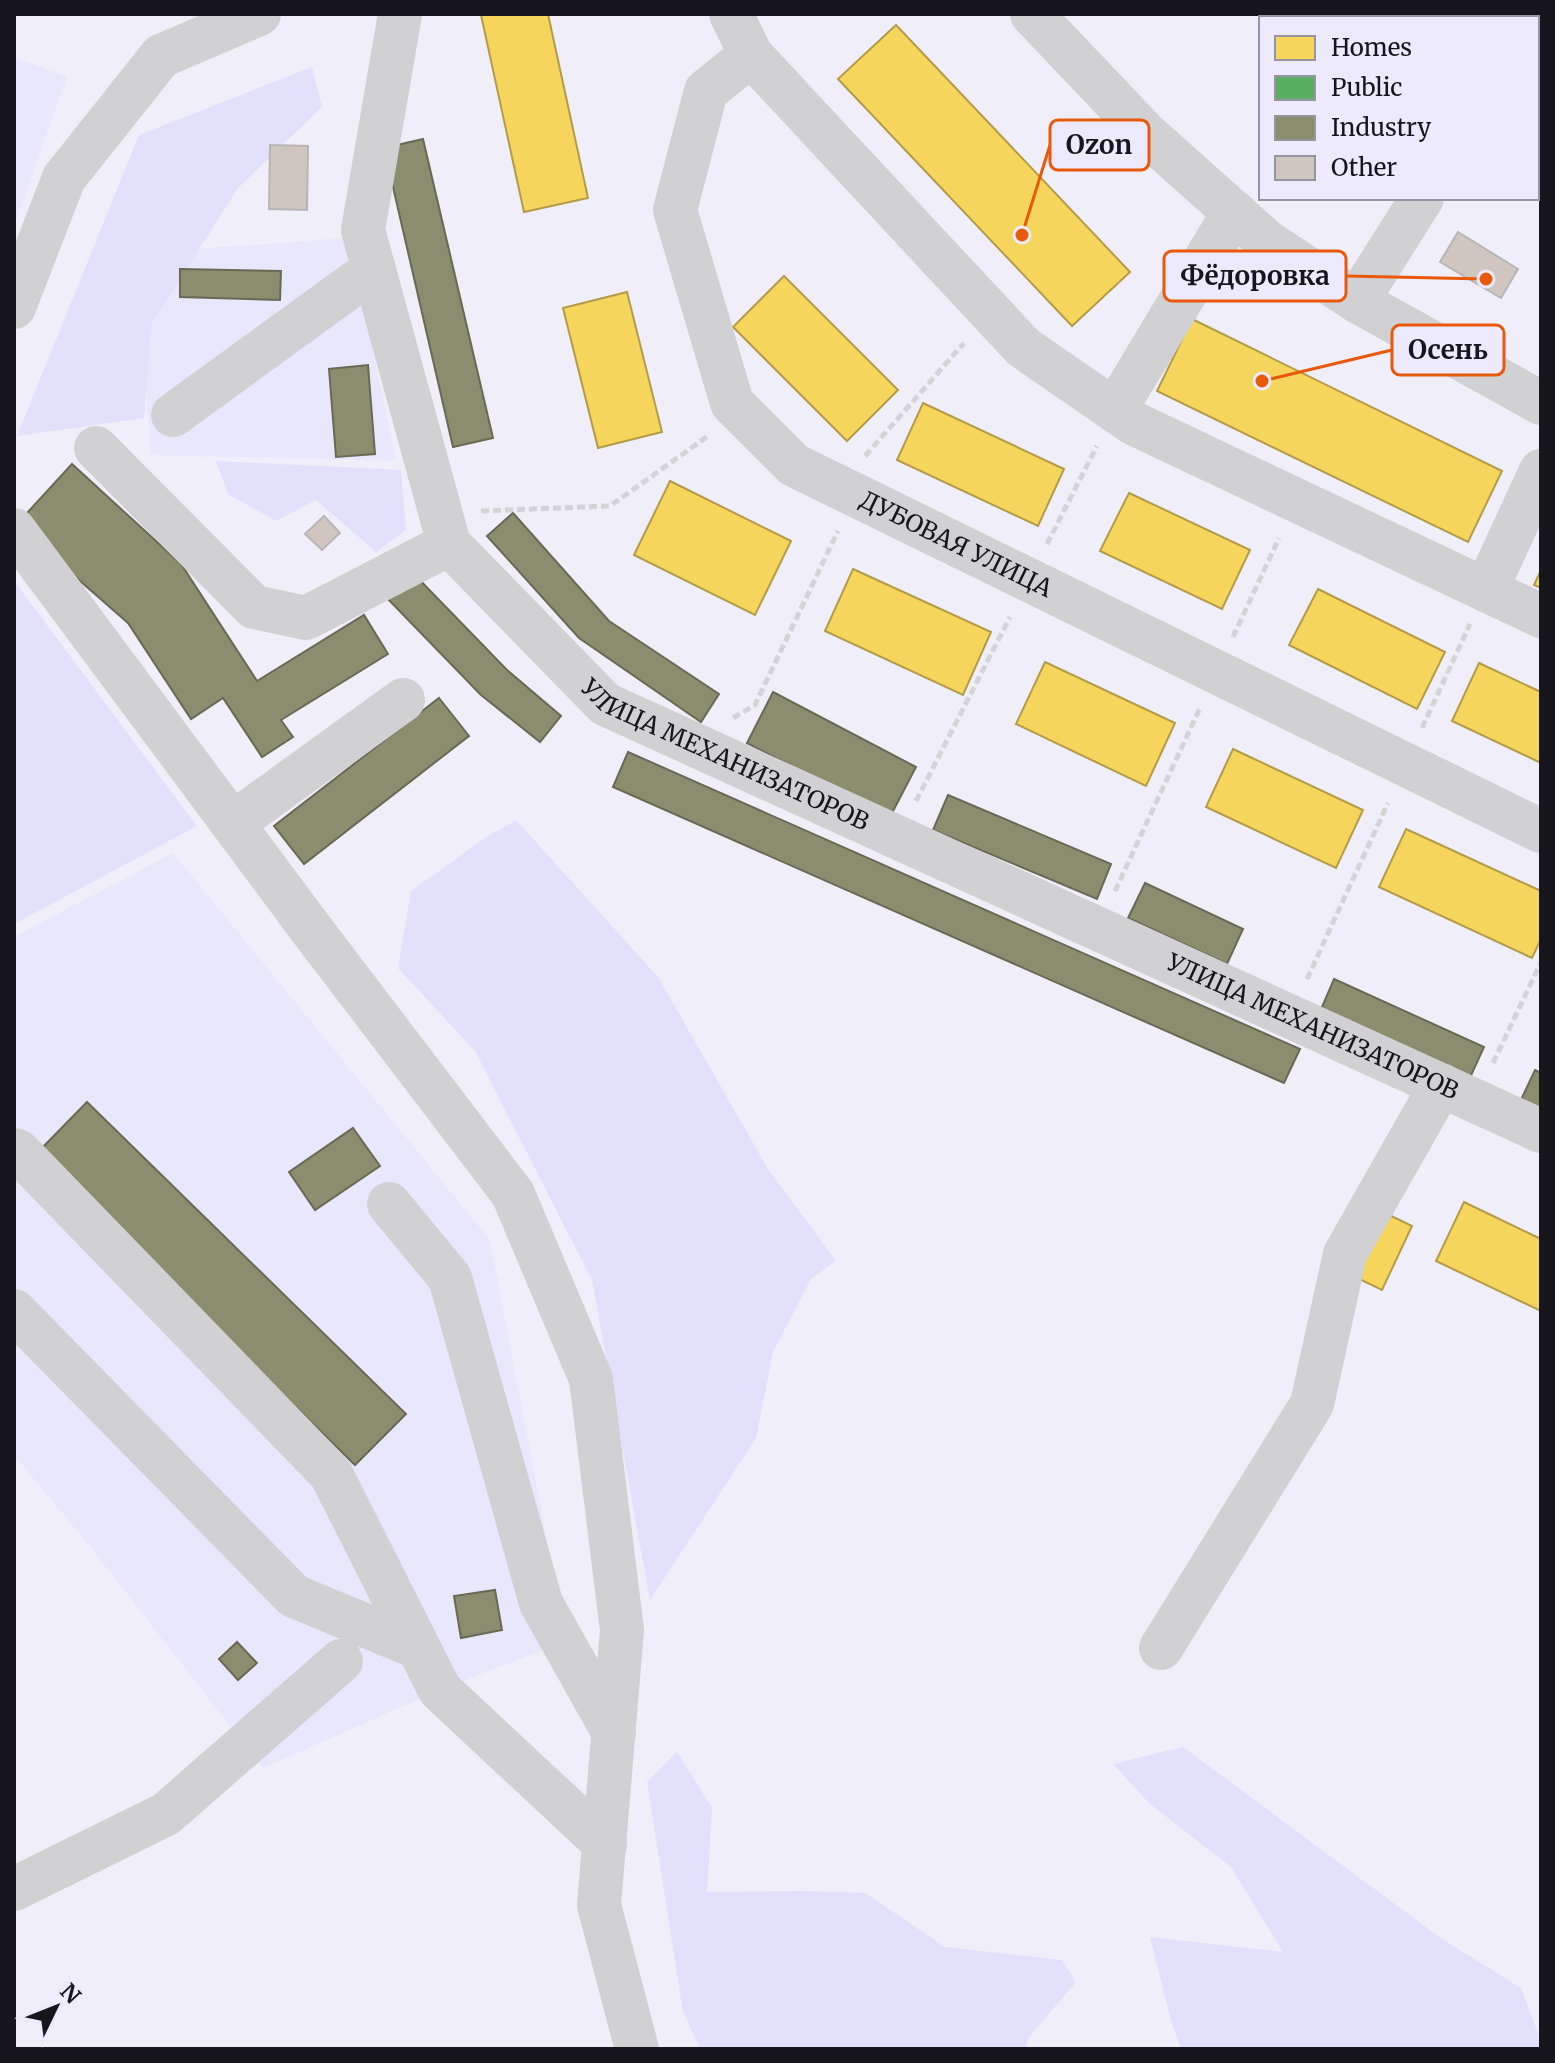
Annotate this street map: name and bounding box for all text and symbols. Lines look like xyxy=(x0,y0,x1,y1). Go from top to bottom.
legend xyxy=(1259,16,1539,200)
text: Homes xyxy=(1331,32,1412,63)
text: Public xyxy=(1331,72,1402,103)
text: Industry xyxy=(1331,112,1431,143)
callout: Ozon xyxy=(1050,120,1149,170)
text: Ozon xyxy=(1066,128,1133,161)
text: Other xyxy=(1331,152,1397,183)
callout: Фёдоровка xyxy=(1164,251,1346,301)
text: Фёдоровка xyxy=(1180,259,1330,292)
callout: Осень xyxy=(1392,325,1504,375)
text: Осень xyxy=(1408,333,1488,366)
street label: ДУБОВАЯ УЛИЦА xyxy=(855,484,1058,605)
street label: УЛИЦА МЕХАНИЗАТОРОВ xyxy=(573,672,874,837)
street label: УЛИЦА МЕХАНИЗАТОРОВ xyxy=(1161,946,1464,1106)
north arrow xyxy=(16,1967,96,2047)
text: N xyxy=(54,1977,87,2010)

